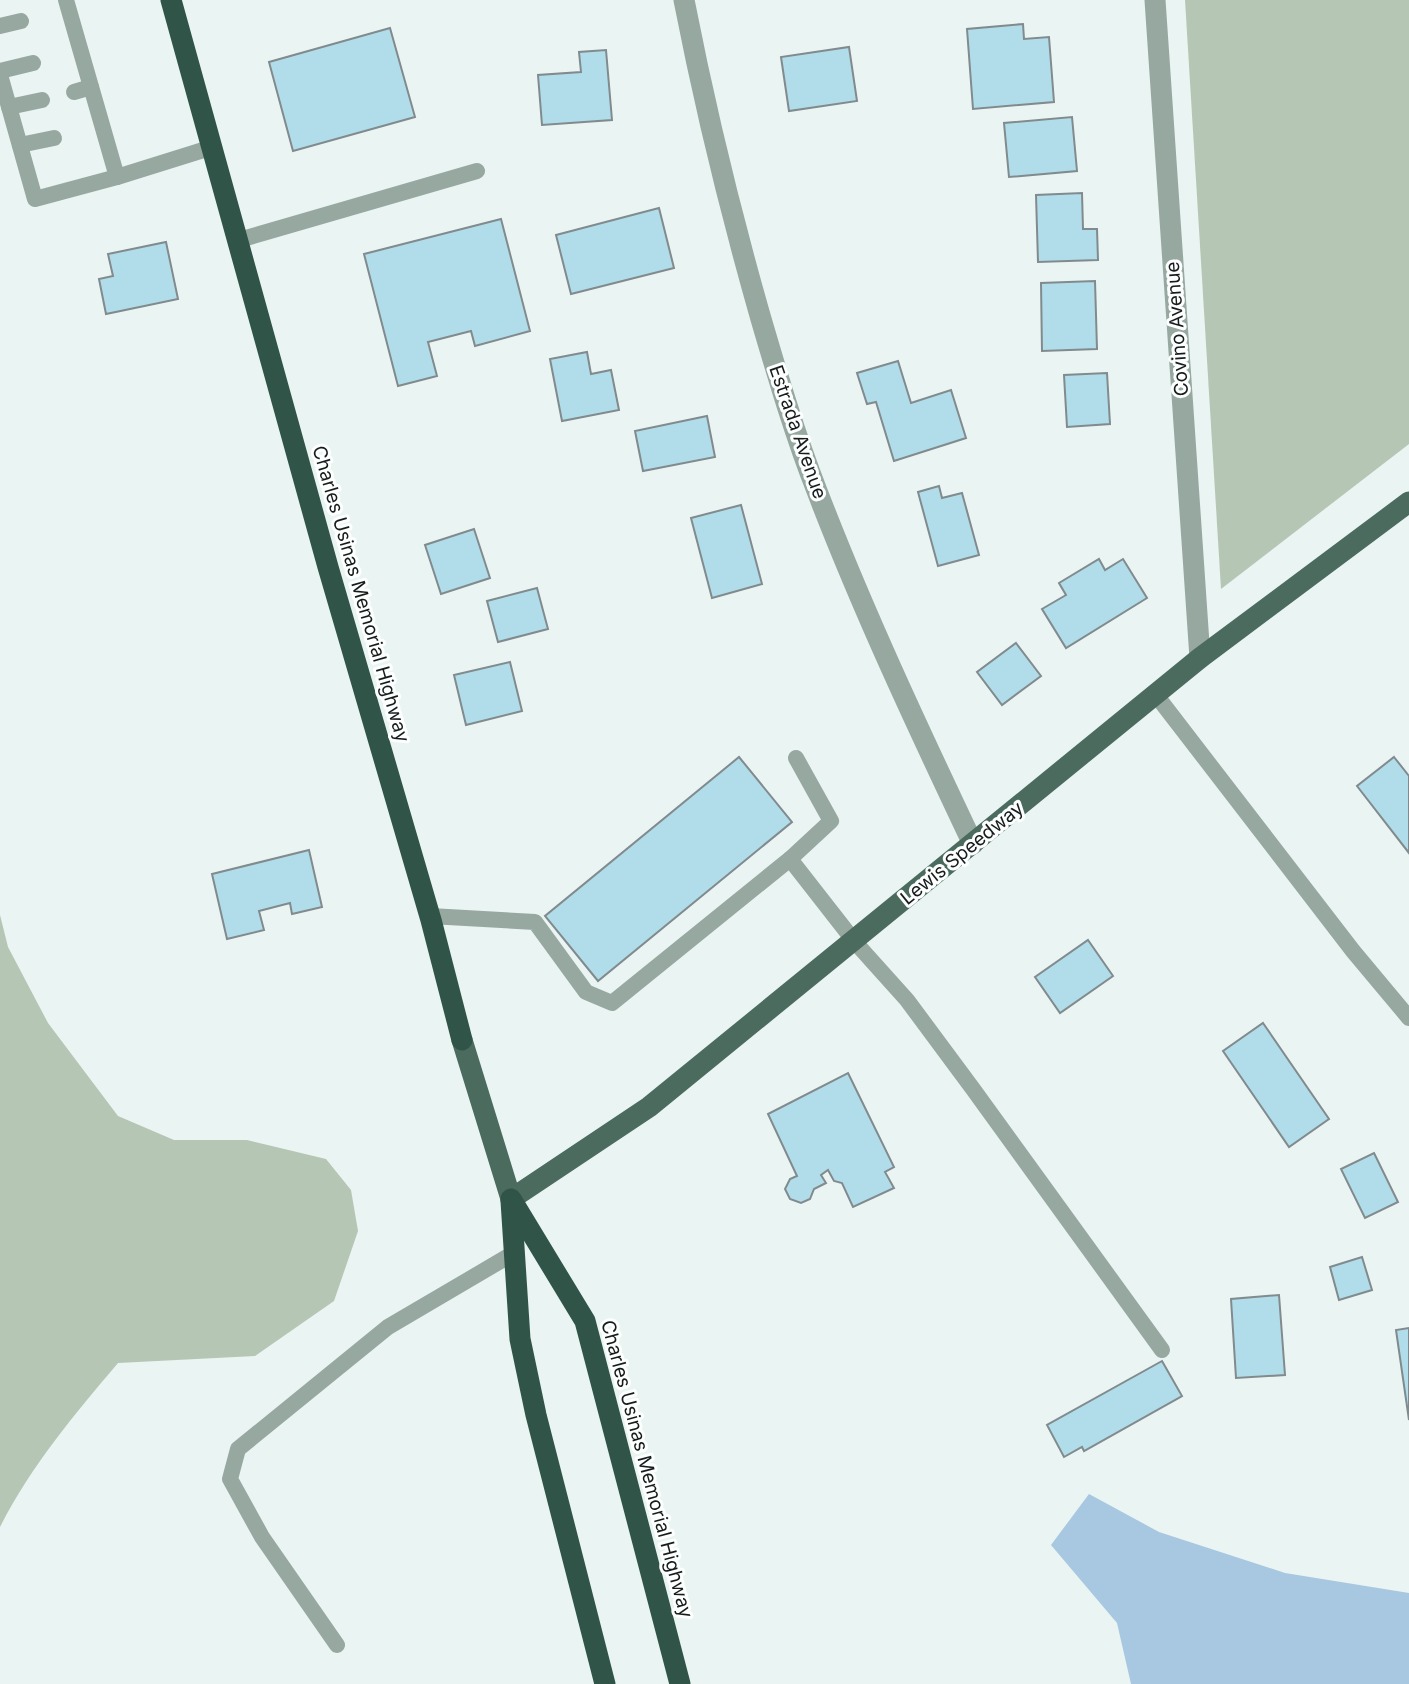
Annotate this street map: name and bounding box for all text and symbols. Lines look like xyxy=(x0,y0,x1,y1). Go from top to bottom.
street label: Covino Avenue xyxy=(1161,261,1193,397)
street label: Estrada Avenue xyxy=(764,362,832,502)
street label: Charles Usinas Memorial Highway xyxy=(308,443,415,745)
street label: Lewis Speedway xyxy=(896,796,1028,910)
street label: Charles Usinas Memorial Highway xyxy=(596,1318,698,1621)

